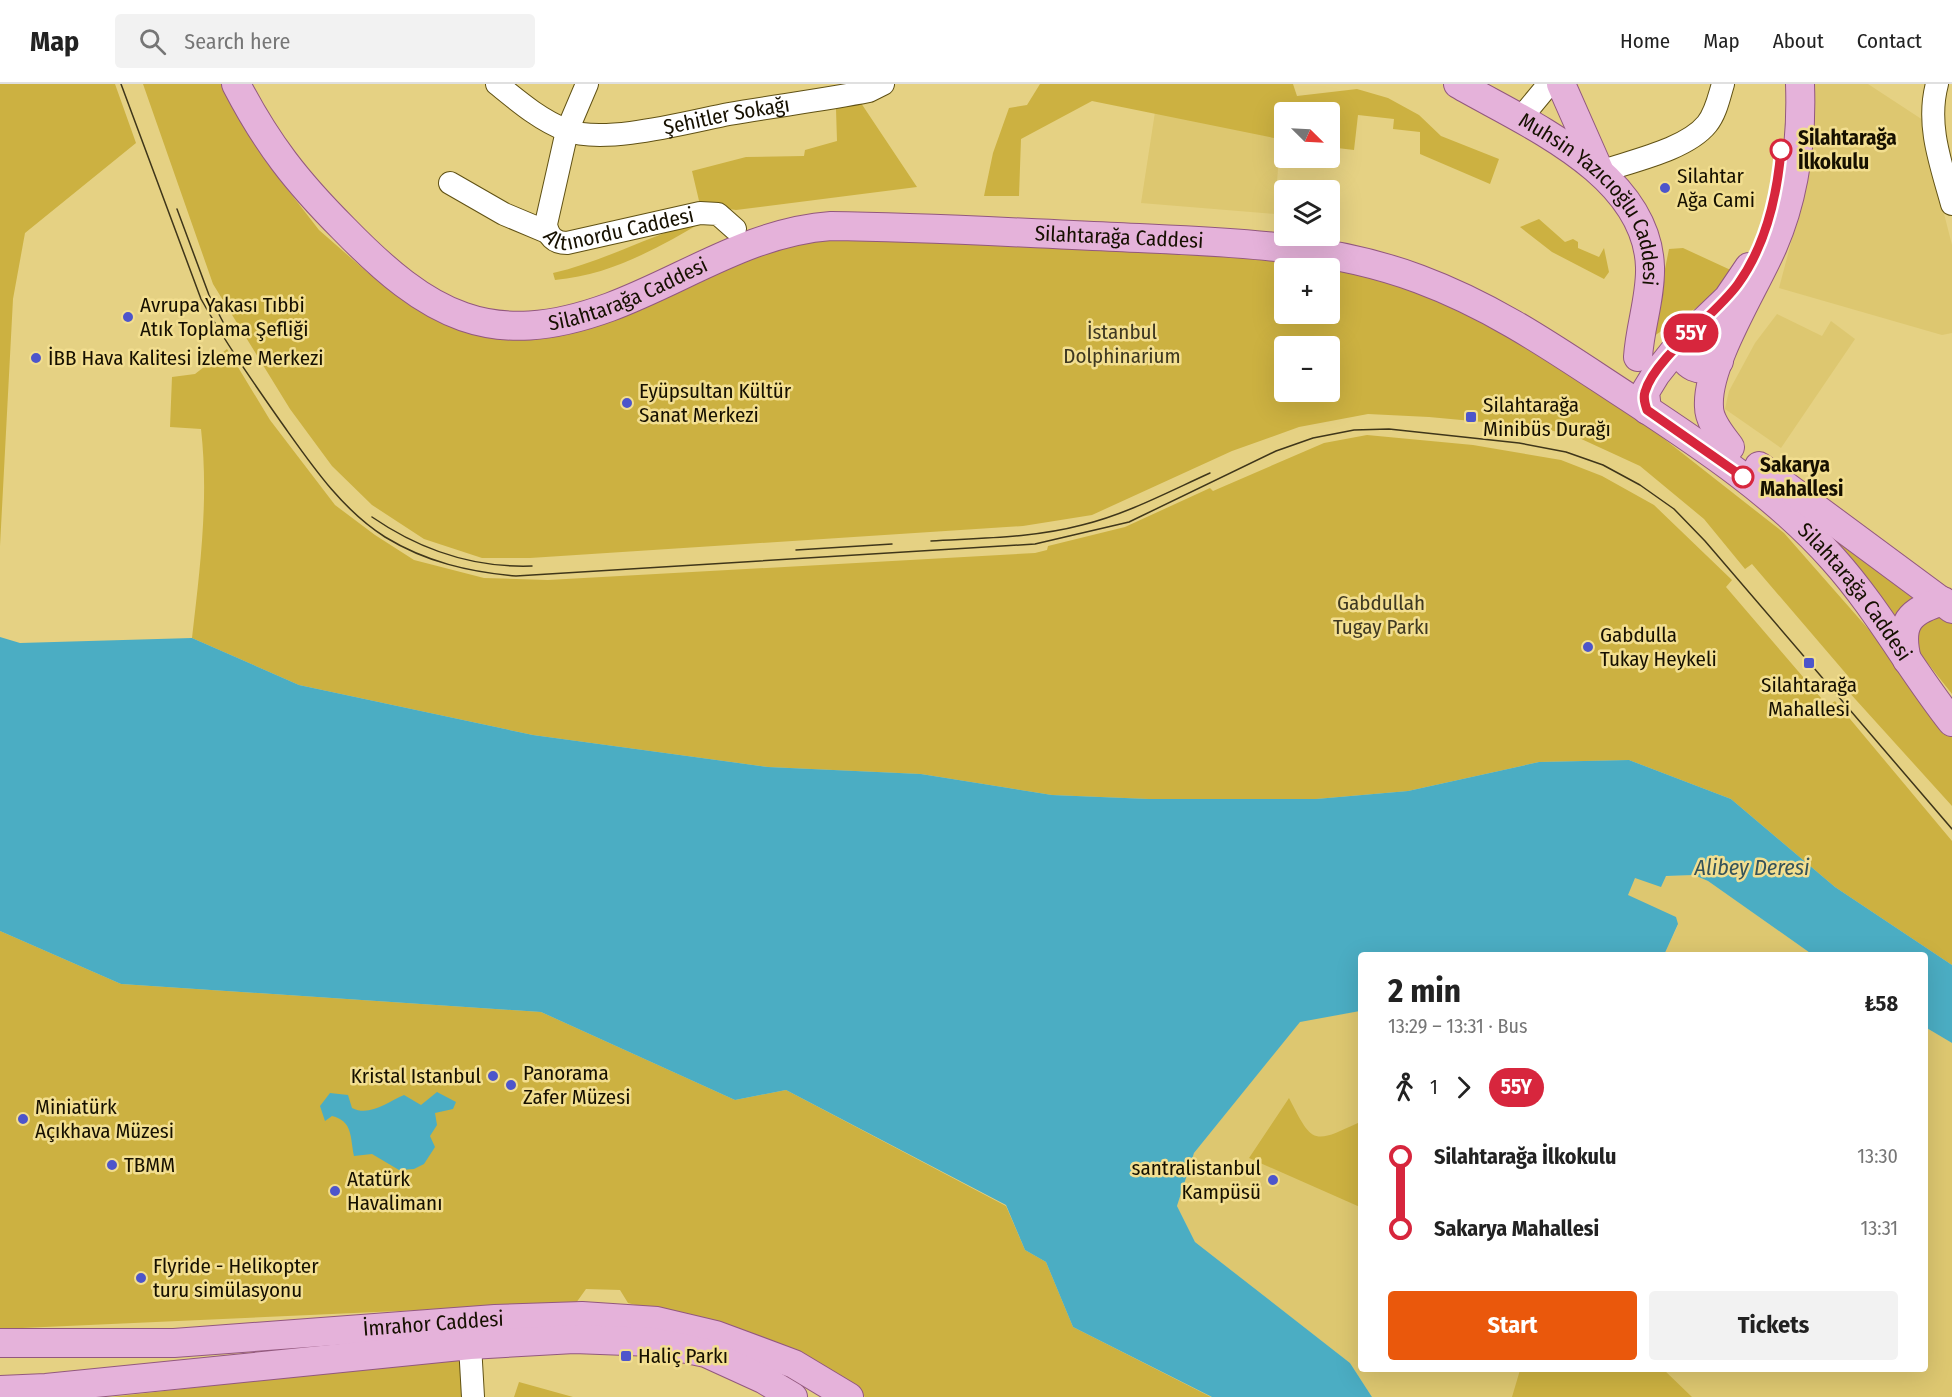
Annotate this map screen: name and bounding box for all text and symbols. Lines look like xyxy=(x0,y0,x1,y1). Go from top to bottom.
search box xyxy=(115,14,535,68)
text: Map xyxy=(30,25,79,58)
icon: search xyxy=(136,25,169,58)
text: Search here xyxy=(184,28,290,55)
text: Home xyxy=(1620,28,1670,54)
text: Map xyxy=(1703,28,1740,54)
text: About xyxy=(1773,28,1824,54)
text: Contact xyxy=(1857,28,1922,54)
street label: Şehitler Sokağı xyxy=(661,91,792,140)
north arrow xyxy=(1274,102,1340,168)
map controls xyxy=(1274,102,1340,402)
street label: Muhsin Yazıcıoğlu Caddesi xyxy=(1514,107,1663,287)
place label: Silahtarağa İlkokulu xyxy=(1798,125,1897,175)
marker: Silahtarağa İlkokulu xyxy=(1770,139,1792,161)
place label: Silahtar Ağa Cami xyxy=(1677,163,1755,213)
button: layers xyxy=(1274,180,1340,246)
marker: Silahtar Ağa Cami xyxy=(1658,181,1672,195)
street label: Altınordu Caddesi xyxy=(538,202,696,256)
street label: Silahtarağa Caddesi xyxy=(1034,220,1204,254)
street label: Silahtarağa Caddesi xyxy=(546,252,712,336)
button: + xyxy=(1274,258,1340,324)
place label: Avrupa Yakası Tıbbi Atık Toplama Şefliği xyxy=(140,292,309,342)
marker: Avrupa Yakası Tıbbi Atık Toplama Şefliği xyxy=(121,310,135,324)
line badge: 55Y xyxy=(1656,314,1726,352)
park label: İstanbul Dolphinarium xyxy=(1063,319,1181,369)
text: 55Y xyxy=(1675,320,1707,346)
button: − xyxy=(1274,336,1340,402)
place label: İBB Hava Kalitesi İzleme Merkezi xyxy=(48,345,324,371)
marker: İBB Hava Kalitesi İzleme Merkezi xyxy=(29,351,43,365)
place label: Eyüpsultan Kültür Sanat Merkezi xyxy=(639,378,792,428)
place label: Silahtarağa Minibüs Durağı xyxy=(1483,392,1611,442)
marker: Eyüpsultan Kültür Sanat Merkezi xyxy=(620,396,634,410)
marker: Silahtarağa Minibüs Durağı xyxy=(1464,410,1478,424)
place label: Sakarya Mahallesi xyxy=(1760,452,1843,502)
marker: Sakarya Mahallesi xyxy=(1732,466,1754,488)
street label: Silahtarağa Caddesi xyxy=(1792,517,1917,666)
park label: Gabdullah Tugay Parkı xyxy=(1333,590,1429,640)
place label: Gabdulla Tukay Heykeli xyxy=(1600,622,1717,672)
marker: Gabdulla Tukay Heykeli xyxy=(1581,640,1595,654)
marker: Silahtarağa Mahallesi xyxy=(1802,656,1816,670)
place label: Silahtarağa Mahallesi xyxy=(1761,672,1857,722)
water label: Alibey Deresi xyxy=(1693,854,1810,881)
text: 2 min xyxy=(1388,971,1461,1011)
text: ₺58 xyxy=(1865,990,1898,1017)
text: 13:29 – 13:31 · Bus xyxy=(1388,1014,1528,1038)
place label: Panorama Zafer Müzesi xyxy=(523,1060,630,1110)
place label: Kristal Istanbul xyxy=(351,1063,481,1089)
marker: Kristal Istanbul xyxy=(486,1069,500,1083)
icon: walk xyxy=(1388,1071,1421,1104)
icon: forward xyxy=(1447,1071,1480,1104)
text: 55Y xyxy=(1501,1074,1532,1100)
text: 1 xyxy=(1430,1075,1438,1099)
marker: Panorama Zafer Müzesi xyxy=(504,1078,518,1092)
place label: Miniatürk Açıkhava Müzesi xyxy=(35,1094,174,1144)
marker: Miniatürk Açıkhava Müzesi xyxy=(16,1112,30,1126)
text: Silahtarağa İlkokulu xyxy=(1434,1143,1616,1170)
text: 13:30 xyxy=(1857,1144,1898,1168)
place label: TBMM xyxy=(124,1152,175,1178)
place label: santralistanbul Kampüsü xyxy=(1132,1155,1261,1205)
marker: TBMM xyxy=(105,1158,119,1172)
place label: Atatürk Havalimanı xyxy=(347,1166,442,1216)
marker: santralistanbul Kampüsü xyxy=(1266,1173,1280,1187)
marker: Atatürk Havalimanı xyxy=(328,1184,342,1198)
text: Sakarya Mahallesi xyxy=(1434,1215,1599,1242)
text: 13:31 xyxy=(1860,1216,1898,1240)
place label: Flyride - Helikopter turu simülasyonu xyxy=(153,1253,319,1303)
marker: Flyride - Helikopter turu simülasyonu xyxy=(134,1271,148,1285)
button: Start xyxy=(1388,1291,1637,1360)
button: Tickets xyxy=(1649,1291,1898,1360)
street label: İmrahor Caddesi xyxy=(362,1306,504,1342)
place label: Haliç Parkı xyxy=(638,1343,728,1369)
marker: Haliç Parkı xyxy=(619,1349,633,1363)

